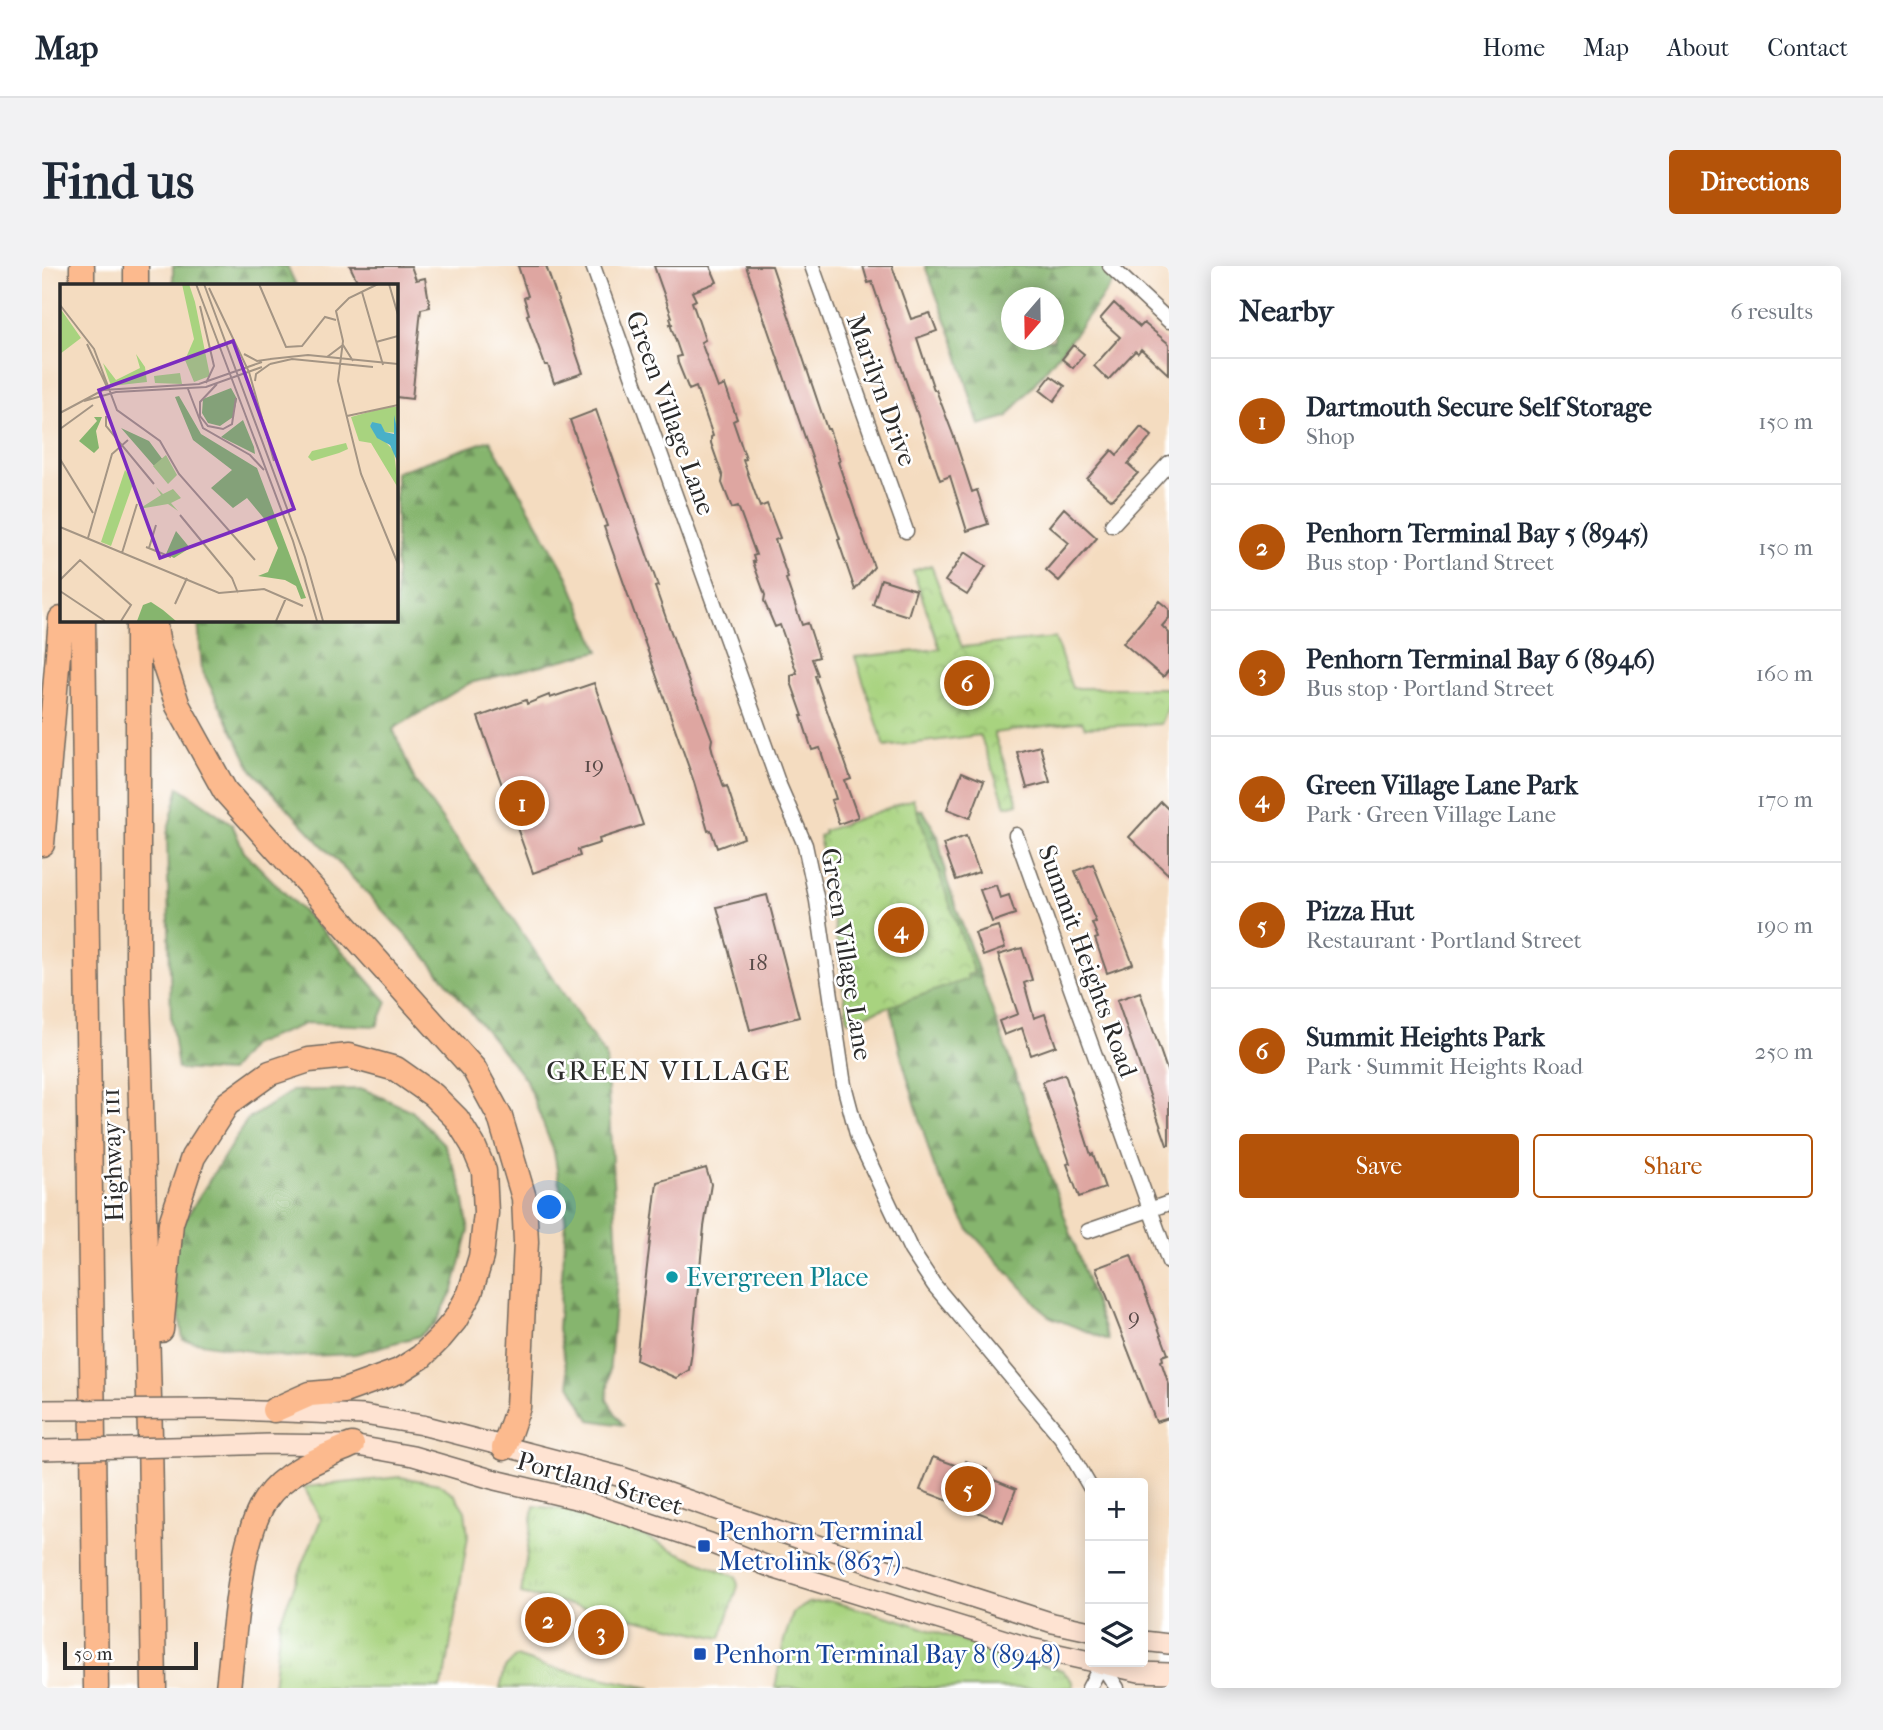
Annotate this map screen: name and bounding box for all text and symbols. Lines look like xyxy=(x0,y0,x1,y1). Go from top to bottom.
text: Map xyxy=(35,29,98,68)
text: Home xyxy=(1483,34,1545,62)
text: Map xyxy=(1583,34,1629,62)
text: About xyxy=(1667,34,1729,62)
text: Contact xyxy=(1767,34,1848,62)
button: Directions xyxy=(1669,150,1841,214)
text: Find us xyxy=(42,153,194,211)
inset map xyxy=(60,284,397,621)
north arrow xyxy=(1001,287,1064,350)
text: Nearby xyxy=(1239,294,1334,329)
text: 6 results xyxy=(1730,298,1813,325)
street label: Green Village Lane xyxy=(619,307,722,519)
street label: Marilyn Drive xyxy=(840,310,923,470)
text: Dartmouth Secure Self Storage xyxy=(1306,392,1652,423)
text: 1 xyxy=(1258,408,1266,435)
text: 150 m xyxy=(1758,408,1813,435)
text: Shop xyxy=(1306,423,1355,450)
text: Penhorn Terminal Bay 5 (8945) xyxy=(1306,518,1648,549)
text: 2 xyxy=(1256,534,1268,561)
text: 150 m xyxy=(1758,534,1813,561)
text: Bus stop · Portland Street xyxy=(1306,549,1554,576)
text: Penhorn Terminal Bay 6 (8946) xyxy=(1306,644,1655,675)
pin: 6 xyxy=(944,657,990,709)
text: 3 xyxy=(1257,660,1267,687)
text: 160 m xyxy=(1756,660,1813,687)
text: Bus stop · Portland Street xyxy=(1306,675,1554,702)
house number: 19 xyxy=(584,751,604,778)
text: Green Village Lane Park xyxy=(1306,770,1578,801)
pin: 1 xyxy=(499,777,545,829)
text: 4 xyxy=(1255,786,1269,813)
text: 170 m xyxy=(1757,786,1813,813)
text: Park · Green Village Lane xyxy=(1306,801,1556,828)
street label: Summit Heights Road xyxy=(1031,841,1144,1082)
street label: Green Village Lane xyxy=(814,846,879,1063)
text: Pizza Hut xyxy=(1306,896,1414,927)
pin: 4 xyxy=(878,904,924,956)
text: 5 xyxy=(1257,912,1267,939)
text: 190 m xyxy=(1756,912,1813,939)
text: Restaurant · Portland Street xyxy=(1306,927,1582,954)
house number: 18 xyxy=(748,949,768,976)
text: Summit Heights Park xyxy=(1306,1022,1545,1053)
text: 6 xyxy=(1256,1038,1268,1065)
text: 250 m xyxy=(1755,1038,1813,1065)
text: Park · Summit Heights Road xyxy=(1306,1053,1583,1080)
district label: GREEN VILLAGE xyxy=(546,1054,792,1087)
street label: Highway 111 xyxy=(95,1087,130,1222)
button: Save xyxy=(1239,1134,1519,1198)
button: Share xyxy=(1533,1134,1813,1198)
your location xyxy=(532,1190,566,1224)
place label: Evergreen Place xyxy=(686,1262,869,1293)
marker: Evergreen Place xyxy=(664,1269,680,1285)
house number: 9 xyxy=(1128,1303,1140,1330)
street label: Portland Street xyxy=(513,1445,687,1522)
pin: 5 xyxy=(945,1463,991,1515)
map controls xyxy=(1085,1478,1148,1667)
button: + xyxy=(1085,1478,1148,1541)
place label: Penhorn Terminal Metrolink (8637) xyxy=(718,1516,923,1577)
marker: Penhorn Terminal Metrolink (8637) xyxy=(696,1538,712,1554)
button: − xyxy=(1085,1541,1148,1604)
pin: 2 xyxy=(525,1594,571,1646)
button: layers xyxy=(1085,1604,1148,1667)
pin: 3 xyxy=(578,1606,624,1658)
scale bar xyxy=(63,1639,198,1671)
place label: Penhorn Terminal Bay 8 (8948) xyxy=(714,1639,1061,1670)
text: 50 m xyxy=(74,1643,113,1665)
marker: Penhorn Terminal Bay 8 (8948) xyxy=(692,1646,708,1662)

